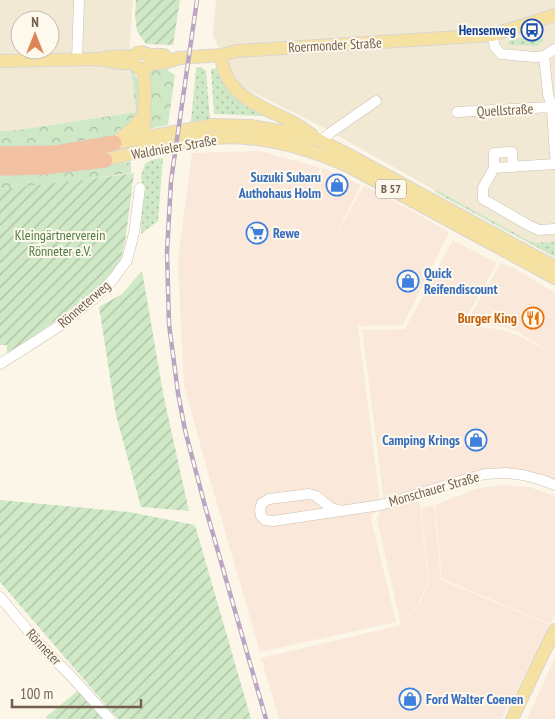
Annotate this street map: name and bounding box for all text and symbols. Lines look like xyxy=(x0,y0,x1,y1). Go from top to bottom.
north arrow xyxy=(10,10,60,60)
text: N xyxy=(31,13,39,31)
bus stop icon: Hensenweg xyxy=(520,18,544,42)
place label: Hensenweg xyxy=(459,21,516,39)
street label: Roermonder Straße xyxy=(288,34,382,56)
street label: Quellstraße xyxy=(476,100,534,120)
street label: Waldnieler Straße xyxy=(130,131,218,163)
place label: Suzuki Subaru Authohaus Holm xyxy=(238,168,321,202)
shop icon: Suzuki Subaru Authohaus Holm xyxy=(325,173,349,197)
road number: B 57 xyxy=(376,180,406,198)
supermarket icon: Rewe xyxy=(245,221,269,245)
place label: Rewe xyxy=(273,224,300,242)
park label: Kleingärtnerverein Rönneter e.V. xyxy=(15,226,105,260)
place label: Quick Reifendiscount xyxy=(424,264,497,298)
shop icon: Quick Reifendiscount xyxy=(396,269,420,293)
street label: Rönneterweg xyxy=(54,276,114,332)
restaurant icon: Burger King xyxy=(521,306,545,330)
place label: Burger King xyxy=(458,309,517,327)
shop icon: Camping Krings xyxy=(464,428,488,452)
place label: Camping Krings xyxy=(382,431,460,449)
street label: Monschauer Straße xyxy=(387,467,481,510)
street label: Rönneter xyxy=(23,625,66,669)
scale bar xyxy=(12,676,141,708)
text: 100 m xyxy=(20,684,53,703)
shop icon: Ford Walter Coenen xyxy=(398,687,422,711)
place label: Ford Walter Coenen xyxy=(426,690,523,708)

